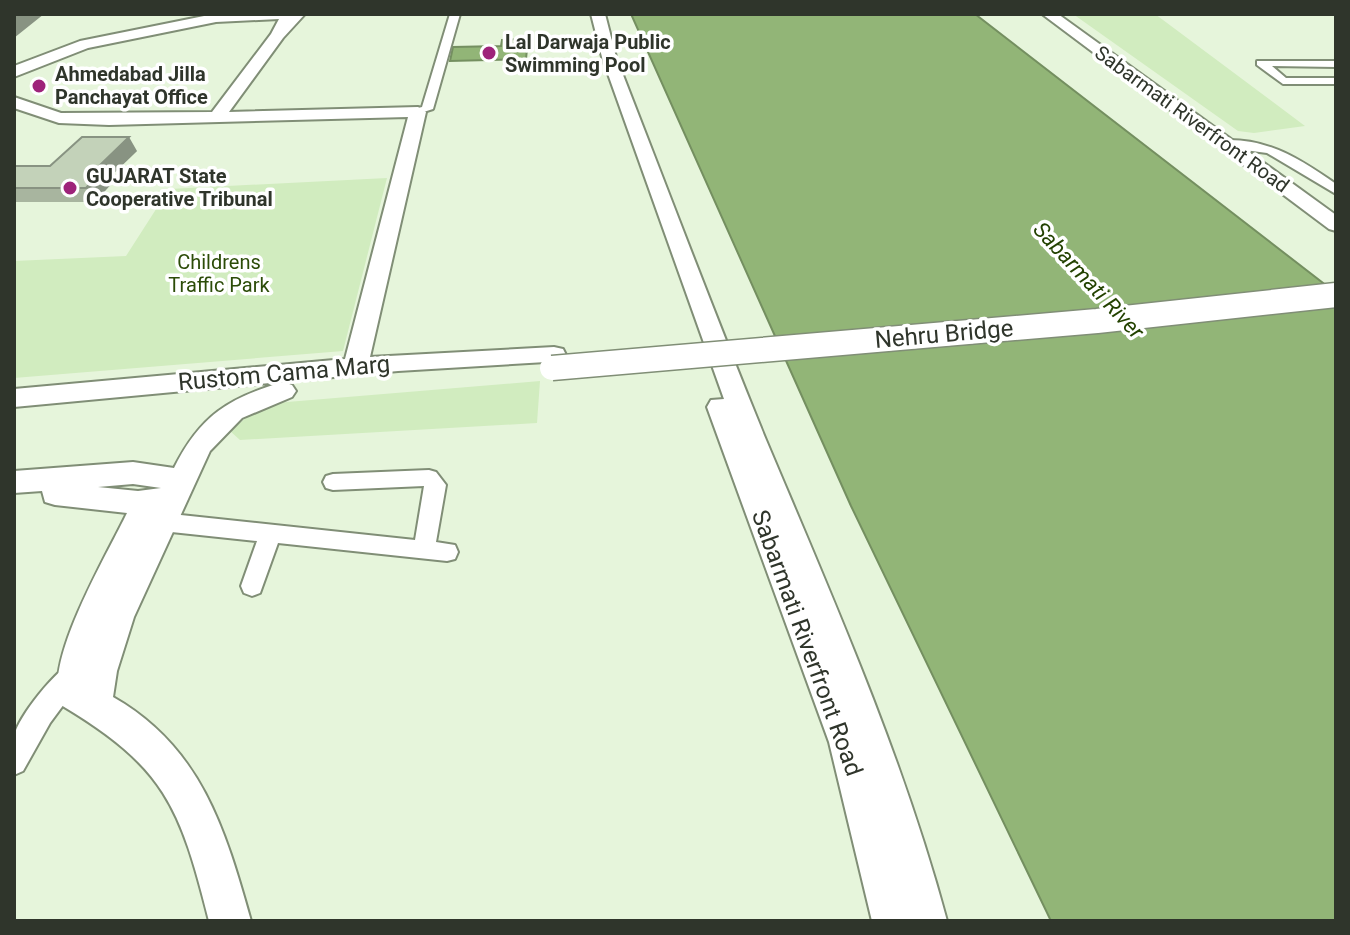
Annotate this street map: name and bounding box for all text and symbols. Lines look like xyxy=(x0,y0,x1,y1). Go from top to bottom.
place label: Lal Darwaja Public Swimming Pool xyxy=(505,30,671,77)
street label: Sabarmati Riverfront Road xyxy=(1090,40,1294,198)
marker: Lal Darwaja Public Swimming Pool xyxy=(480,44,498,62)
place label: Ahmedabad Jilla Panchayat Office xyxy=(55,62,208,109)
marker: Ahmedabad Jilla Panchayat Office xyxy=(30,77,48,95)
place label: GUJARAT State Cooperative Tribunal xyxy=(86,164,273,211)
marker: GUJARAT State Cooperative Tribunal xyxy=(61,179,79,197)
water label: Sabarmati River xyxy=(1028,217,1149,344)
park label: Childrens Traffic Park xyxy=(168,250,270,297)
street label: Nehru Bridge xyxy=(874,314,1014,354)
street label: Rustom Cama Marg xyxy=(177,350,391,396)
street label: Sabarmati Riverfront Road xyxy=(746,506,868,780)

